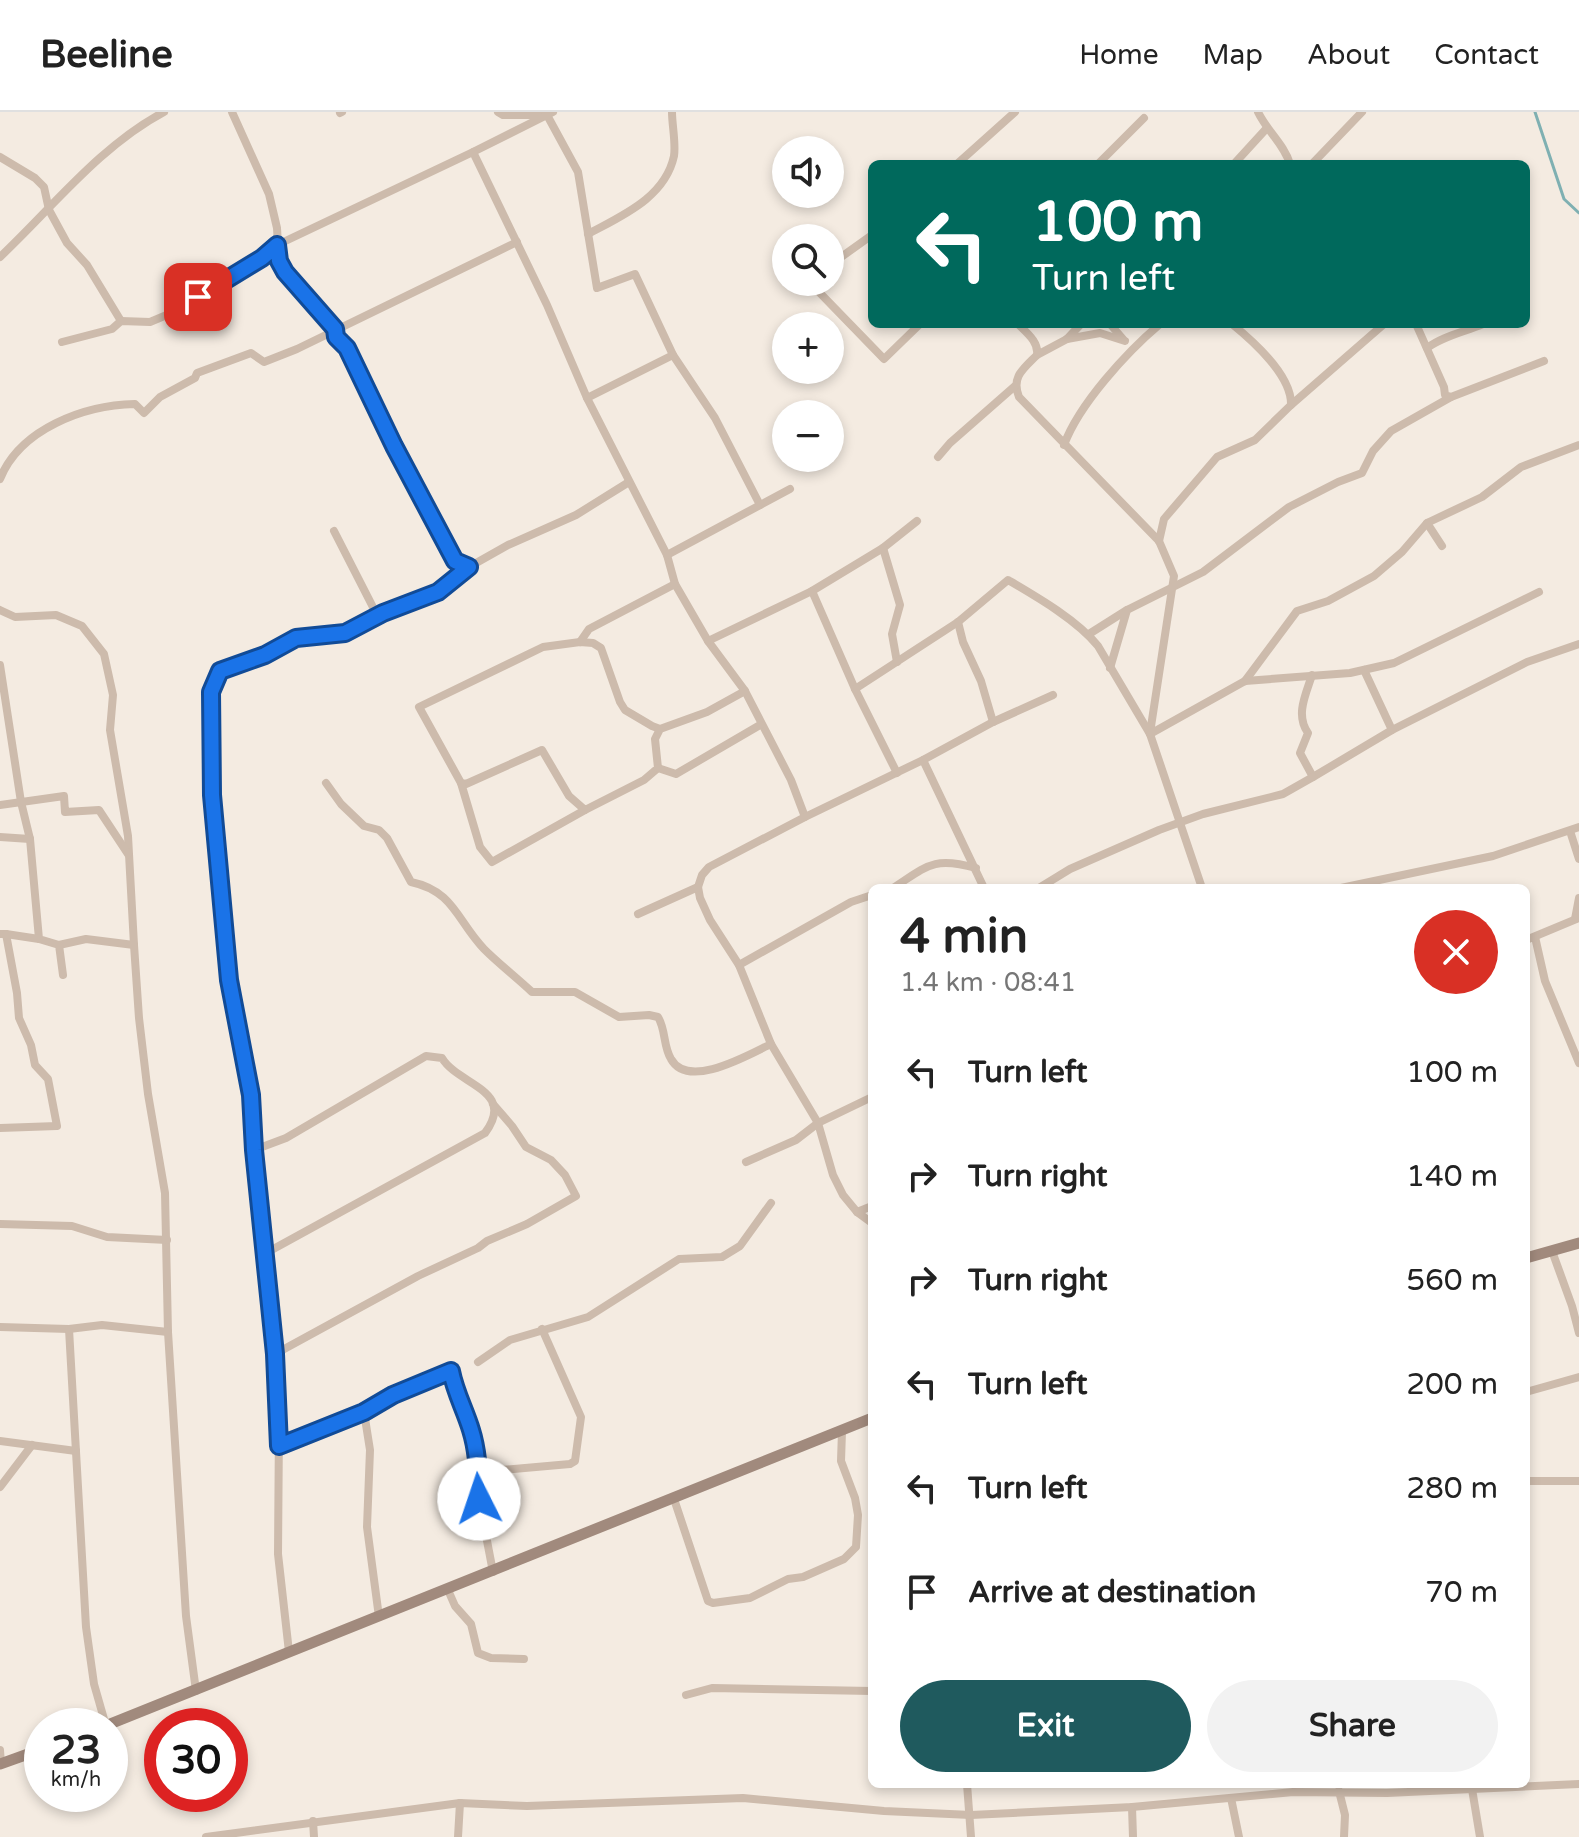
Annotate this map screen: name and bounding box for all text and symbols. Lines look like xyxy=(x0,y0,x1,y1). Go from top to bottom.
text: Beeline xyxy=(40,32,173,78)
text: Home xyxy=(1079,38,1159,72)
text: Map xyxy=(1203,38,1263,72)
text: About xyxy=(1307,38,1390,72)
text: Contact xyxy=(1434,38,1539,72)
map controls xyxy=(772,136,844,472)
button: sound xyxy=(772,136,844,208)
text: 100 m xyxy=(1032,189,1203,256)
icon: left xyxy=(900,192,1004,296)
button: search xyxy=(772,224,844,296)
text: Turn left xyxy=(1032,257,1175,300)
pin xyxy=(164,263,232,331)
icon: arrive xyxy=(176,275,220,319)
button: + xyxy=(772,312,844,384)
button: − xyxy=(772,400,844,472)
text: 4 min xyxy=(900,908,1028,966)
button: close xyxy=(1414,910,1498,994)
text: 1.4 km · 08:41 xyxy=(900,967,1076,998)
icon: left xyxy=(900,1050,944,1094)
text: Turn left xyxy=(968,1054,1087,1091)
text: 100 m xyxy=(1406,1054,1498,1091)
icon: right xyxy=(900,1154,944,1198)
text: Turn right xyxy=(968,1158,1108,1195)
text: 140 m xyxy=(1406,1158,1498,1195)
icon: right xyxy=(900,1258,944,1302)
text: Turn right xyxy=(968,1262,1108,1299)
text: 560 m xyxy=(1406,1262,1498,1299)
icon: left xyxy=(900,1362,944,1406)
text: Turn left xyxy=(968,1366,1087,1403)
text: 200 m xyxy=(1406,1366,1498,1403)
position arrow xyxy=(437,1457,521,1541)
icon: left xyxy=(900,1466,944,1510)
text: Turn left xyxy=(968,1470,1087,1507)
text: 280 m xyxy=(1406,1470,1498,1507)
icon: arrive xyxy=(900,1570,944,1614)
text: Arrive at destination xyxy=(968,1574,1256,1611)
text: 70 m xyxy=(1425,1574,1498,1611)
button: Exit xyxy=(900,1680,1191,1772)
button: Share xyxy=(1207,1680,1498,1772)
speed limit sign: 30 xyxy=(144,1708,248,1812)
text: 23 xyxy=(51,1726,101,1774)
text: km/h xyxy=(51,1768,101,1792)

